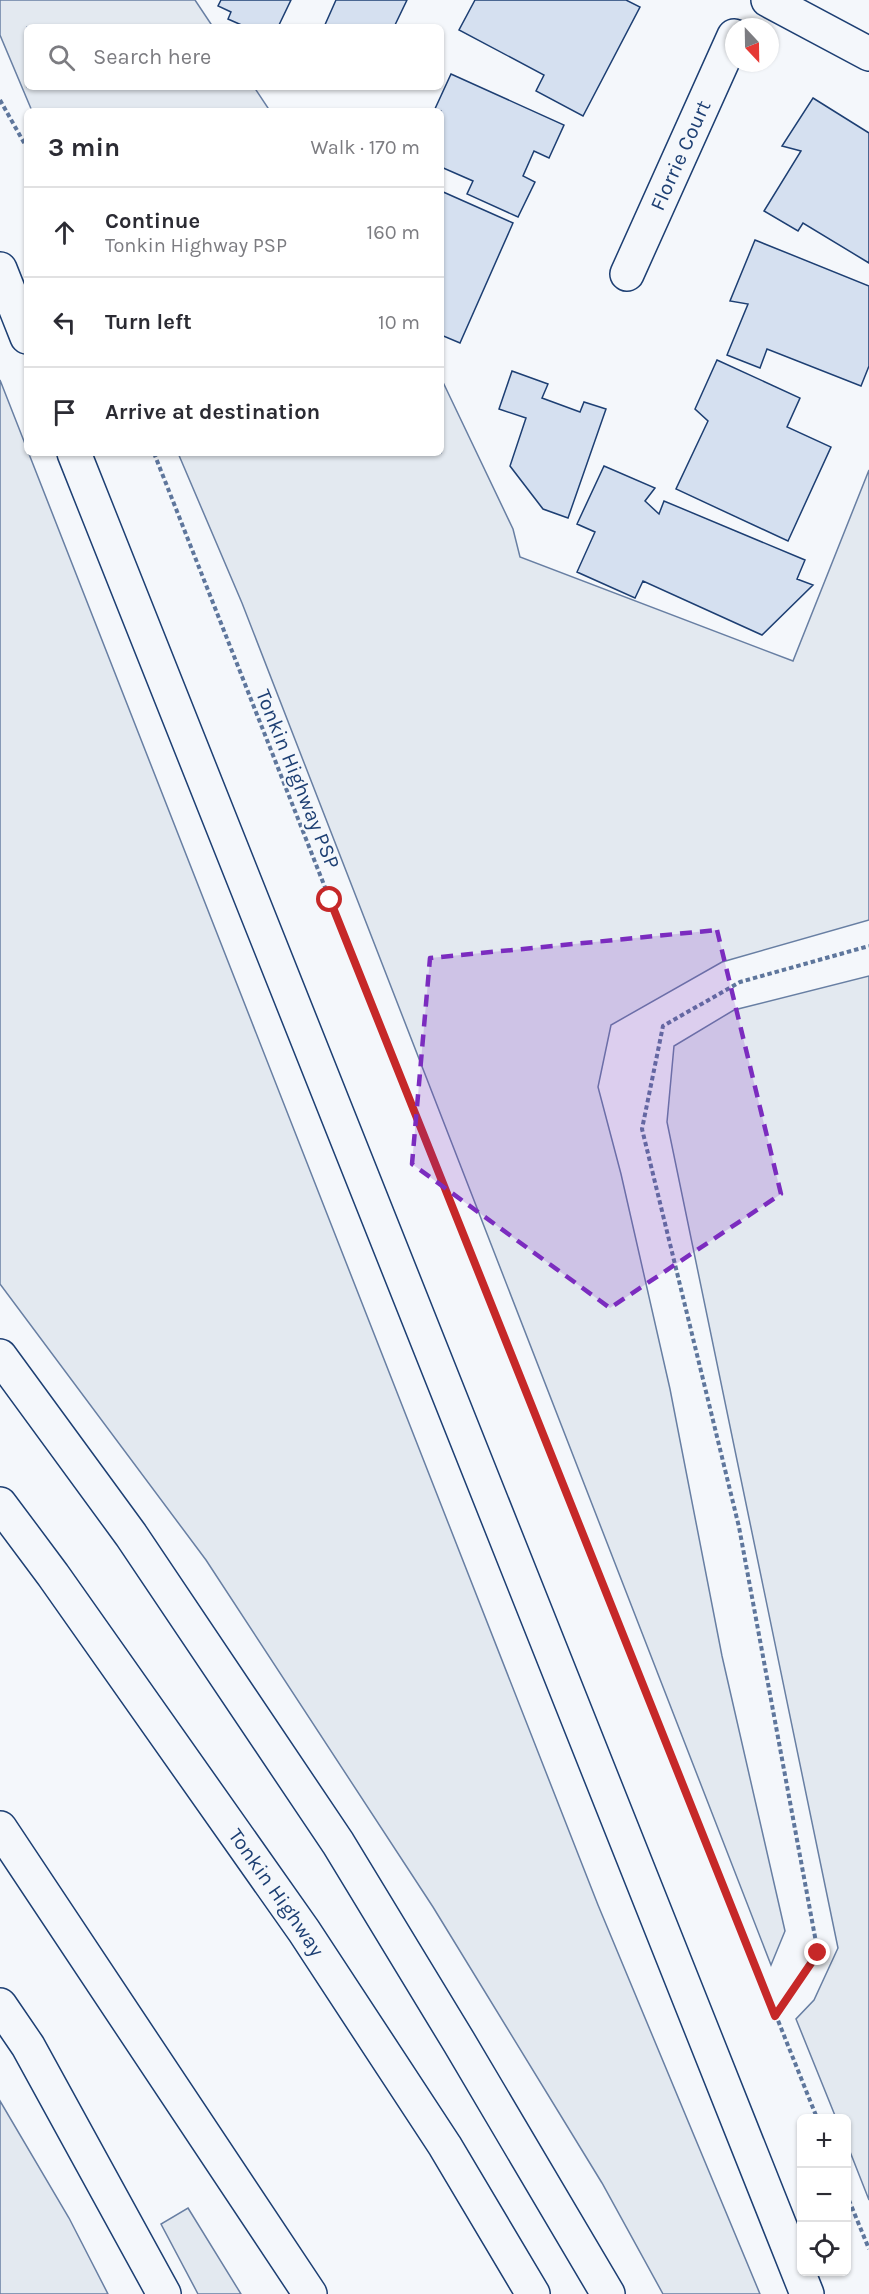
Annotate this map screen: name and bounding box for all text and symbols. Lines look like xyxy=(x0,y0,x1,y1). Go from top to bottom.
north arrow xyxy=(725,18,779,72)
search box xyxy=(24,24,444,90)
icon: search xyxy=(45,41,78,74)
text: Search here xyxy=(93,44,211,70)
street label: Florrie Court xyxy=(645,97,716,214)
text: 3 min xyxy=(48,132,120,163)
text: Walk · 170 m xyxy=(310,136,420,159)
text: Continue xyxy=(105,208,200,234)
icon: ahead xyxy=(48,216,81,249)
text: 160 m xyxy=(367,221,420,244)
text: Tonkin Highway PSP xyxy=(105,234,287,257)
icon: left xyxy=(48,306,81,339)
text: Turn left xyxy=(105,309,192,335)
text: 10 m xyxy=(378,311,420,334)
icon: arrive xyxy=(48,396,81,429)
text: Arrive at destination xyxy=(105,399,320,425)
street label: Tonkin Highway PSP xyxy=(251,686,345,872)
route start xyxy=(316,886,342,912)
street label: Tonkin Highway xyxy=(224,1824,329,1961)
route end xyxy=(804,1939,830,1965)
map controls xyxy=(797,2114,851,2276)
button: + xyxy=(797,2114,851,2168)
button: − xyxy=(797,2168,851,2222)
button: locate xyxy=(797,2222,851,2276)

